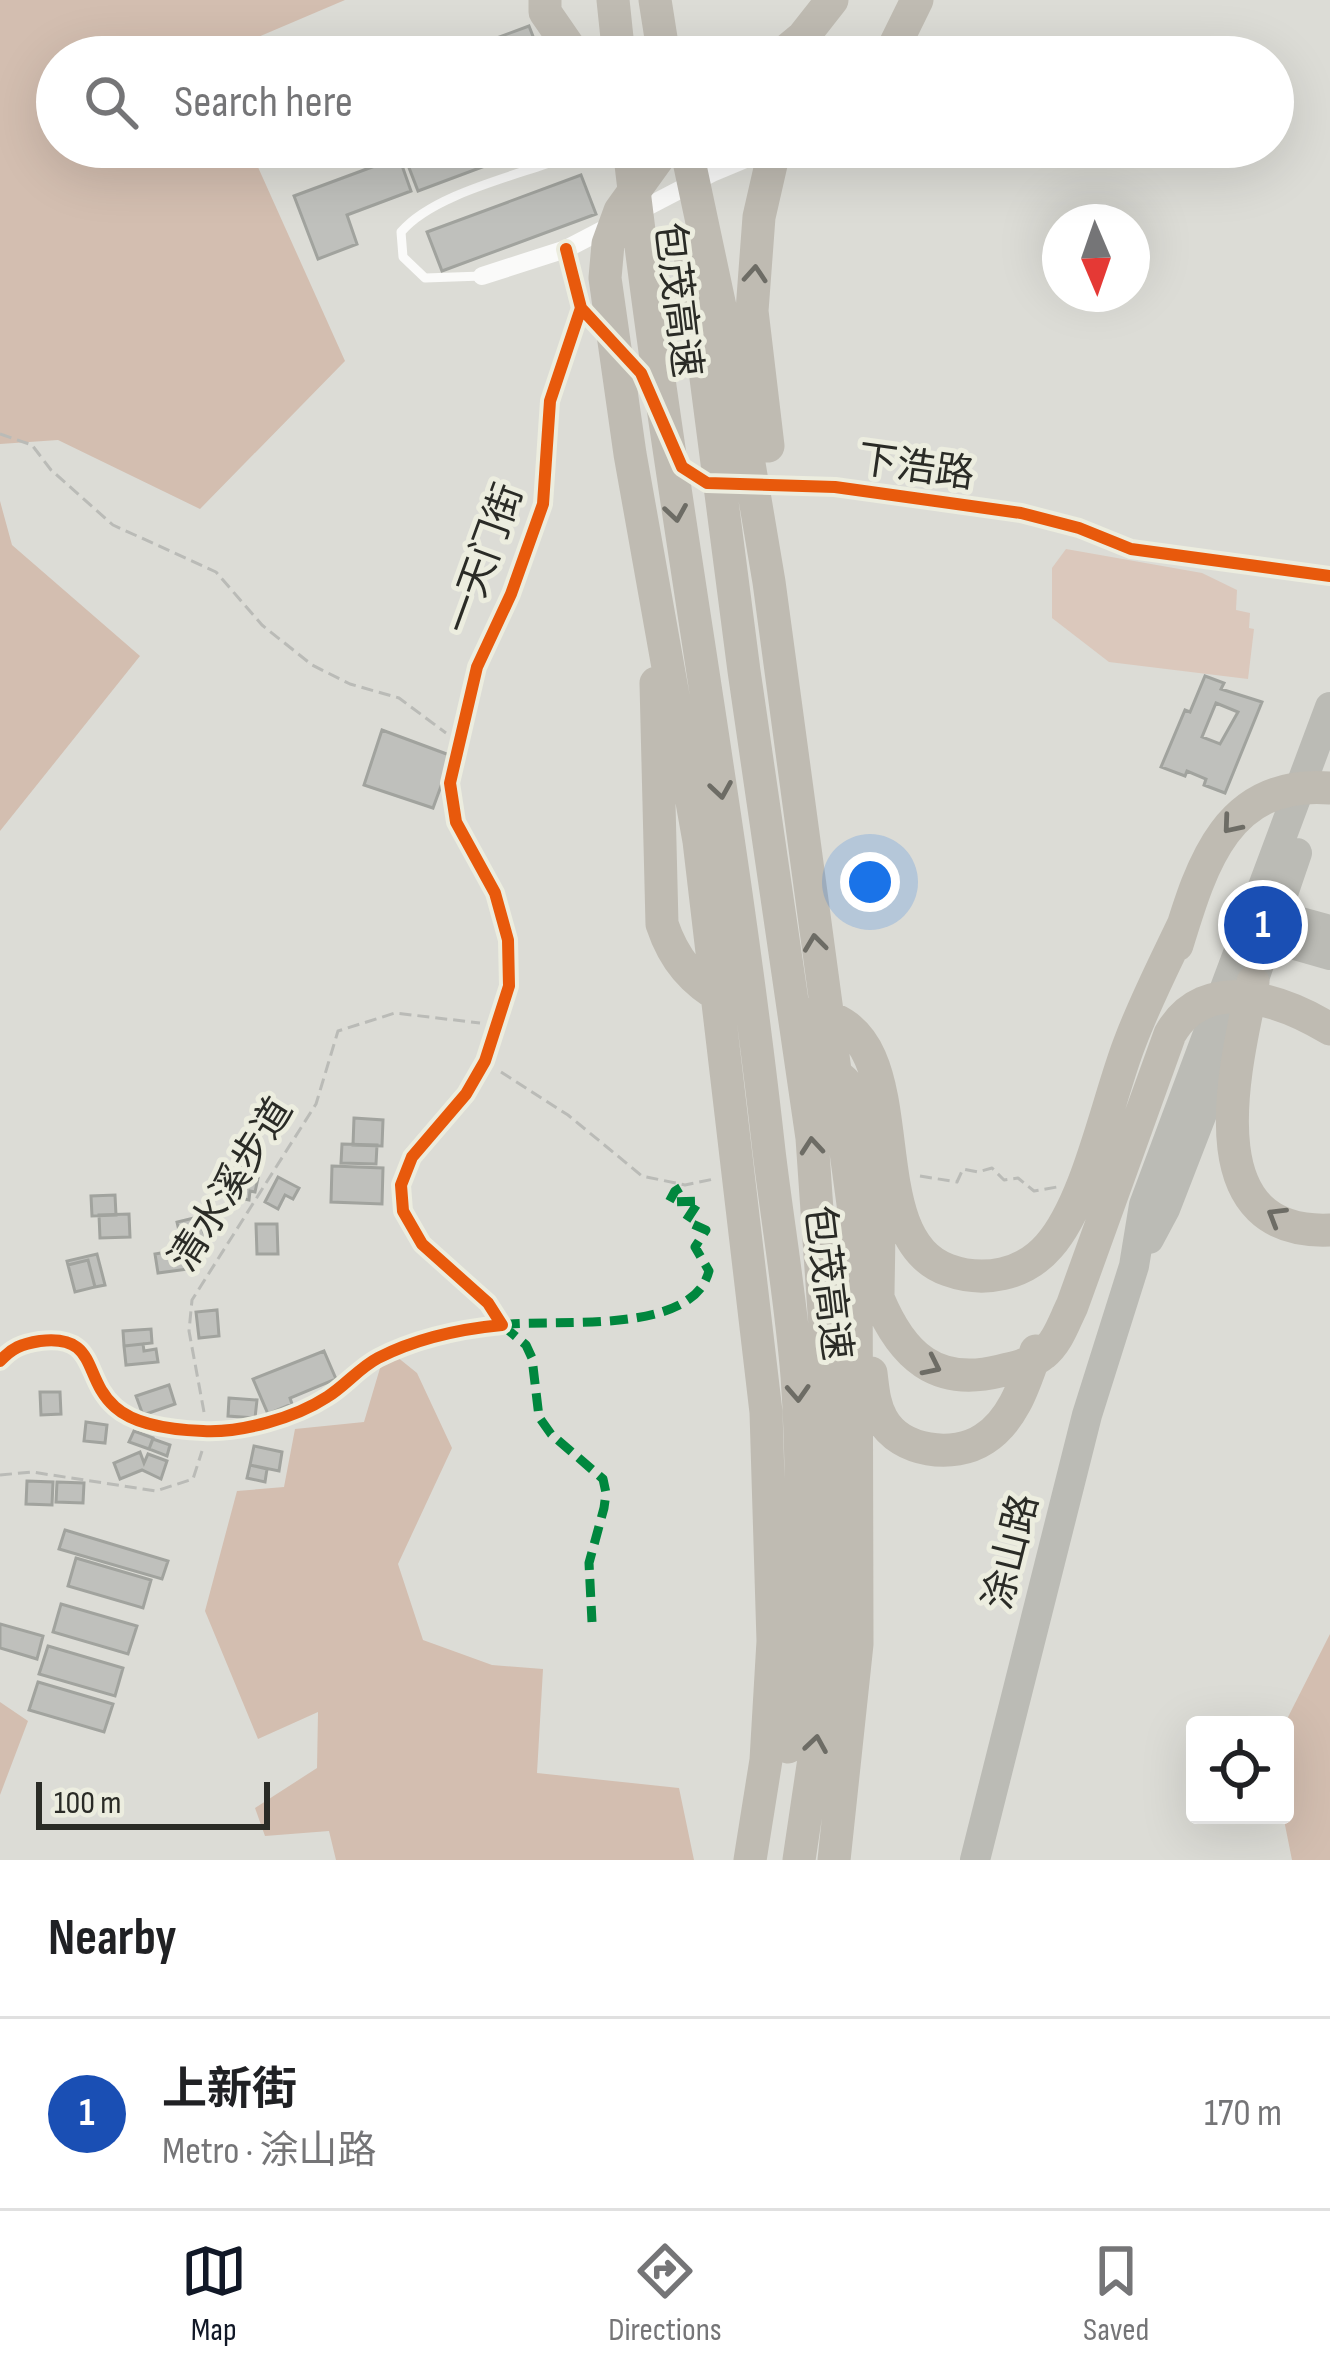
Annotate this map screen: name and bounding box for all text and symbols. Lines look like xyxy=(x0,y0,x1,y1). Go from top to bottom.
search box xyxy=(36,36,1294,168)
icon: search xyxy=(78,69,144,135)
text: Search here xyxy=(174,75,353,130)
north arrow xyxy=(1042,204,1150,312)
street label: 包茂高速 xyxy=(644,220,710,380)
one-way arrow xyxy=(741,264,767,283)
street label: 下浩路 xyxy=(855,437,977,499)
street label: 一天门街 xyxy=(436,478,534,640)
one-way arrow xyxy=(663,503,688,523)
one-way arrow xyxy=(707,780,733,800)
one-way arrow xyxy=(1223,811,1245,833)
your location xyxy=(840,852,900,912)
pin: 1 xyxy=(1224,880,1302,970)
one-way arrow xyxy=(803,934,829,953)
street label: 清水溪步道 xyxy=(160,1090,304,1280)
one-way arrow xyxy=(800,1136,825,1155)
street label: 包茂高速 xyxy=(794,1203,860,1363)
one-way arrow xyxy=(1267,1208,1289,1230)
one-way arrow xyxy=(920,1352,942,1375)
one-way arrow xyxy=(785,1384,811,1403)
street label: 涂山路 xyxy=(975,1490,1049,1614)
map controls xyxy=(1186,1716,1294,1824)
button: locate xyxy=(1186,1716,1294,1824)
one-way arrow xyxy=(802,1735,828,1754)
scale bar xyxy=(36,1776,270,1829)
text: 100 m xyxy=(54,1783,121,1823)
text: Nearby xyxy=(48,1908,177,1969)
text: 上新街 xyxy=(162,2063,297,2118)
text: 1 xyxy=(79,2090,95,2137)
text: 170 m xyxy=(1204,2090,1282,2137)
text: Metro · 涂山路 xyxy=(162,2128,377,2175)
tab: Map xyxy=(181,2238,247,2350)
tab: Directions xyxy=(608,2238,722,2350)
tab: Saved xyxy=(1083,2238,1149,2350)

